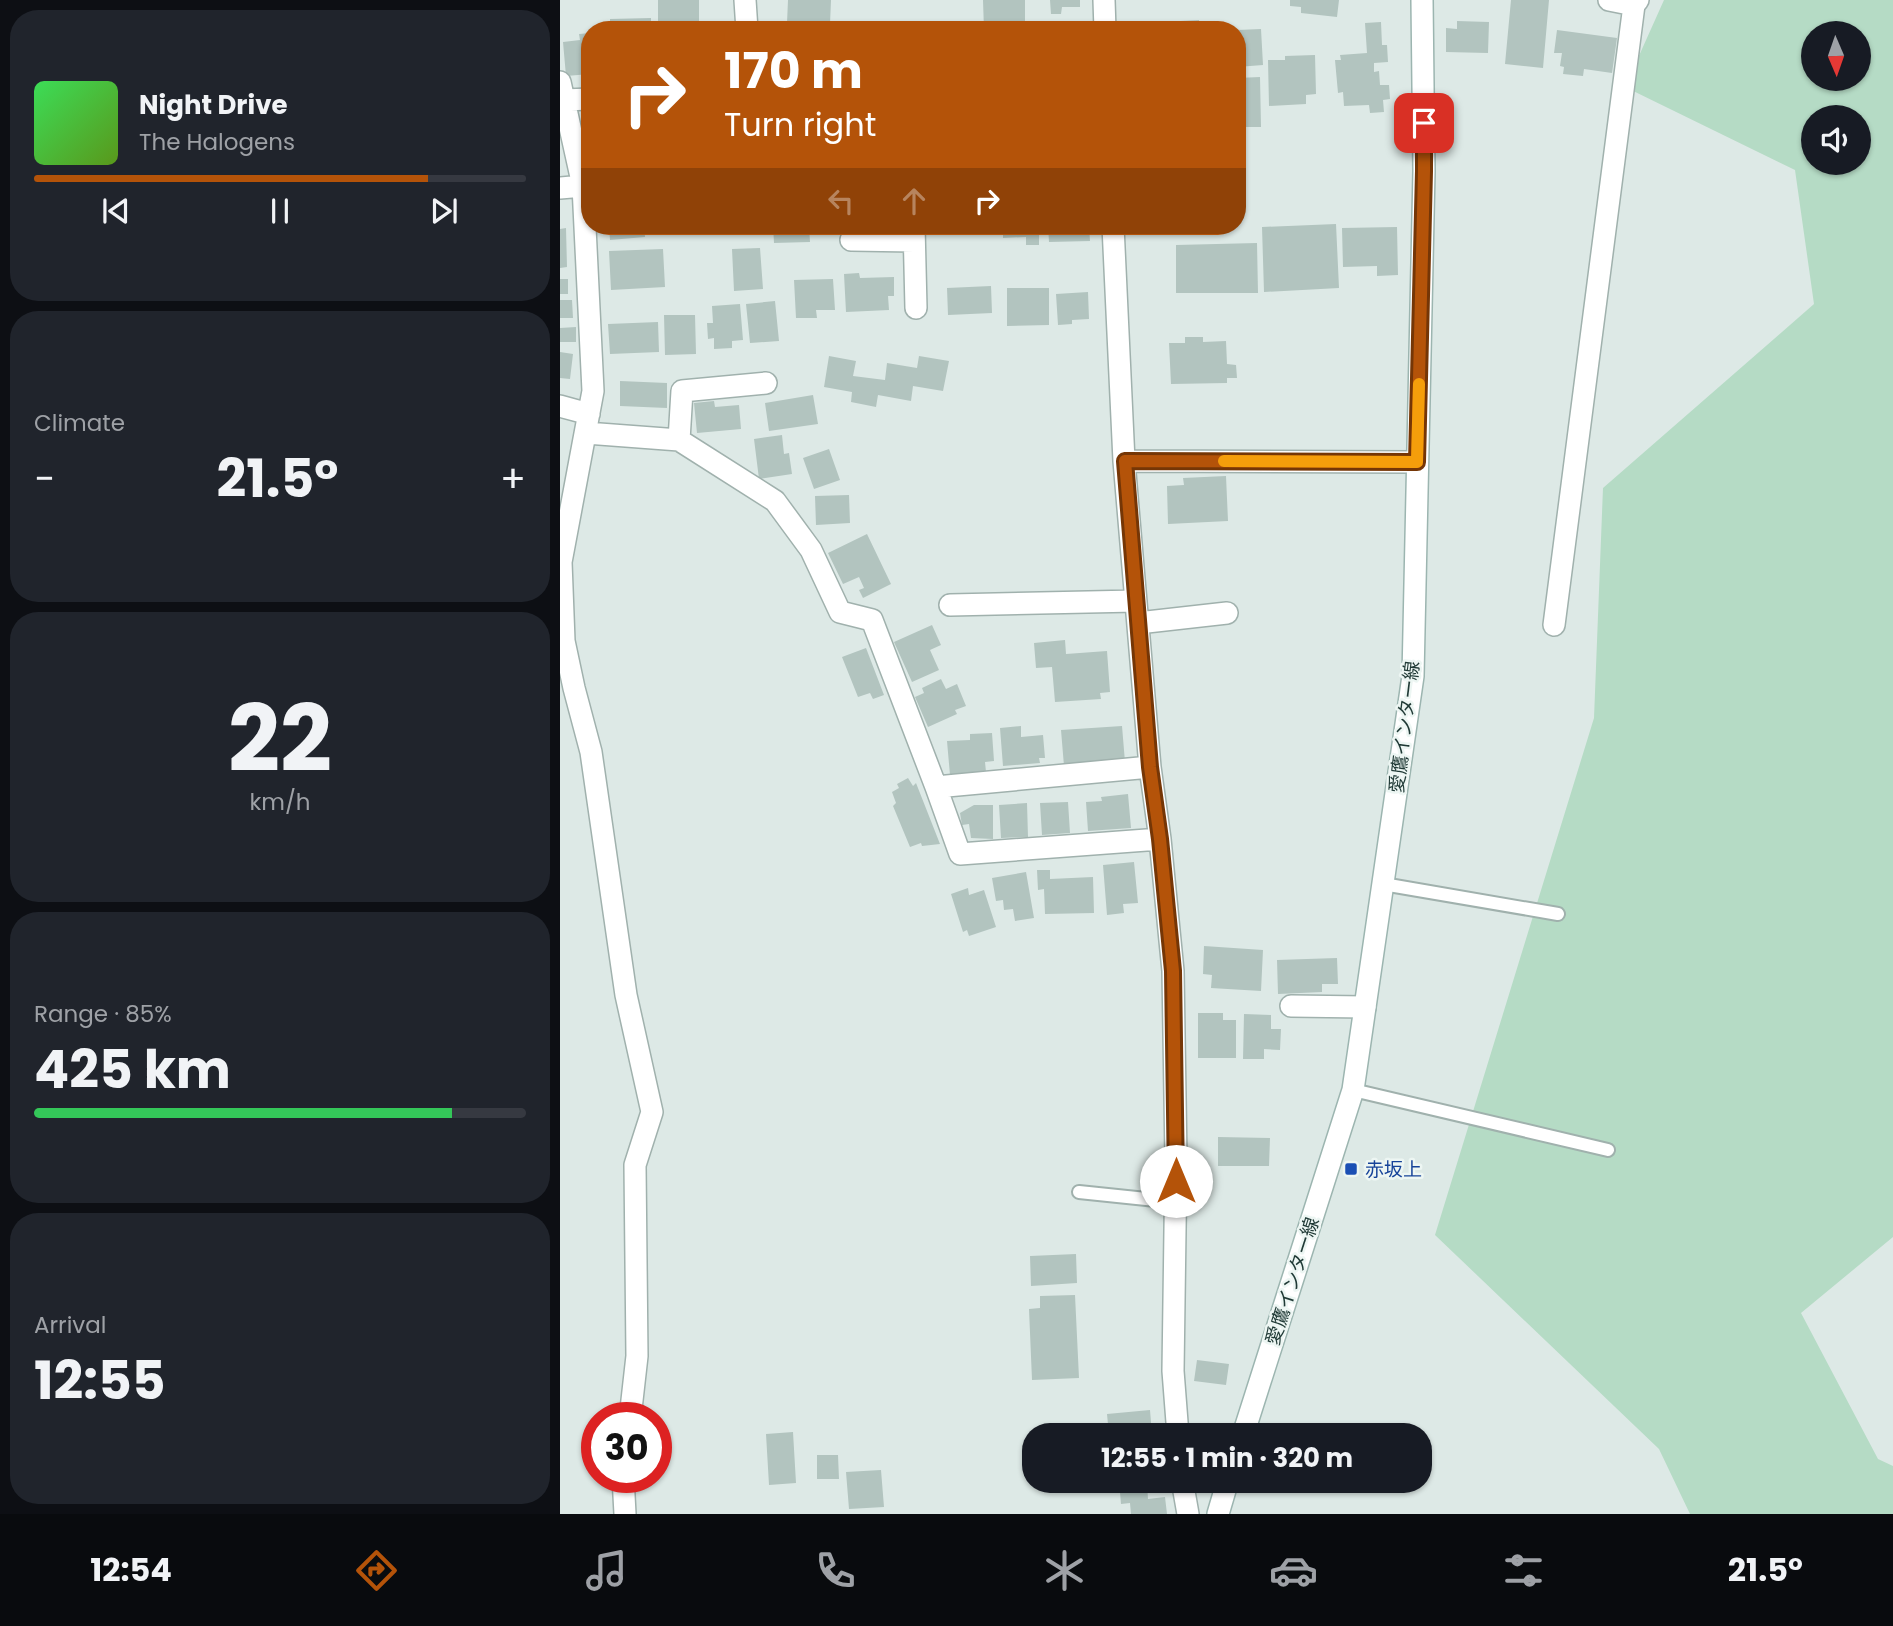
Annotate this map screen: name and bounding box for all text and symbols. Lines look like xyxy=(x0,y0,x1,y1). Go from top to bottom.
north arrow xyxy=(1801,21,1871,91)
map controls xyxy=(1801,21,1871,175)
text: 170 m xyxy=(724,37,863,105)
icon: right xyxy=(609,49,700,140)
text: Night Drive xyxy=(139,87,287,123)
pin xyxy=(1394,93,1454,153)
text: Turn right xyxy=(724,102,876,147)
icon: arrive xyxy=(1405,104,1443,142)
button: sound xyxy=(1801,105,1871,175)
text: The Halogens xyxy=(139,126,295,158)
icon: left xyxy=(822,182,860,220)
icon: ahead xyxy=(895,182,933,220)
icon: right xyxy=(968,182,1006,220)
icon: previous xyxy=(97,192,135,230)
icon: pause xyxy=(261,192,299,230)
icon: next xyxy=(425,192,463,230)
text: Climate xyxy=(34,407,125,439)
text: 21.5° xyxy=(217,442,338,515)
text: − xyxy=(34,452,55,505)
text: + xyxy=(500,452,526,505)
street label: 愛鷹インター線 xyxy=(1383,659,1426,795)
text: 22 xyxy=(228,675,332,803)
text: km/h xyxy=(249,786,311,818)
text: Range · 85% xyxy=(34,998,172,1030)
text: 425 km xyxy=(34,1033,231,1106)
position arrow xyxy=(1139,1144,1213,1218)
place label: 赤坂上 xyxy=(1365,1156,1422,1183)
marker: 赤坂上 xyxy=(1343,1161,1359,1177)
street label: 愛鷹インター線 xyxy=(1259,1214,1326,1349)
text: Arrival xyxy=(34,1309,106,1341)
text: 12:55 xyxy=(34,1344,166,1417)
speed limit sign: 30 xyxy=(581,1402,672,1493)
text: 12:55 · 1 min · 320 m xyxy=(1101,1440,1353,1476)
icon: directions xyxy=(352,1546,401,1595)
icon: music xyxy=(582,1546,631,1595)
icon: phone xyxy=(811,1546,860,1595)
icon: climate xyxy=(1040,1546,1089,1595)
icon: car xyxy=(1269,1546,1318,1595)
icon: filters xyxy=(1499,1546,1548,1595)
text: 12:54 xyxy=(90,1547,172,1592)
text: 21.5° xyxy=(1728,1547,1803,1592)

